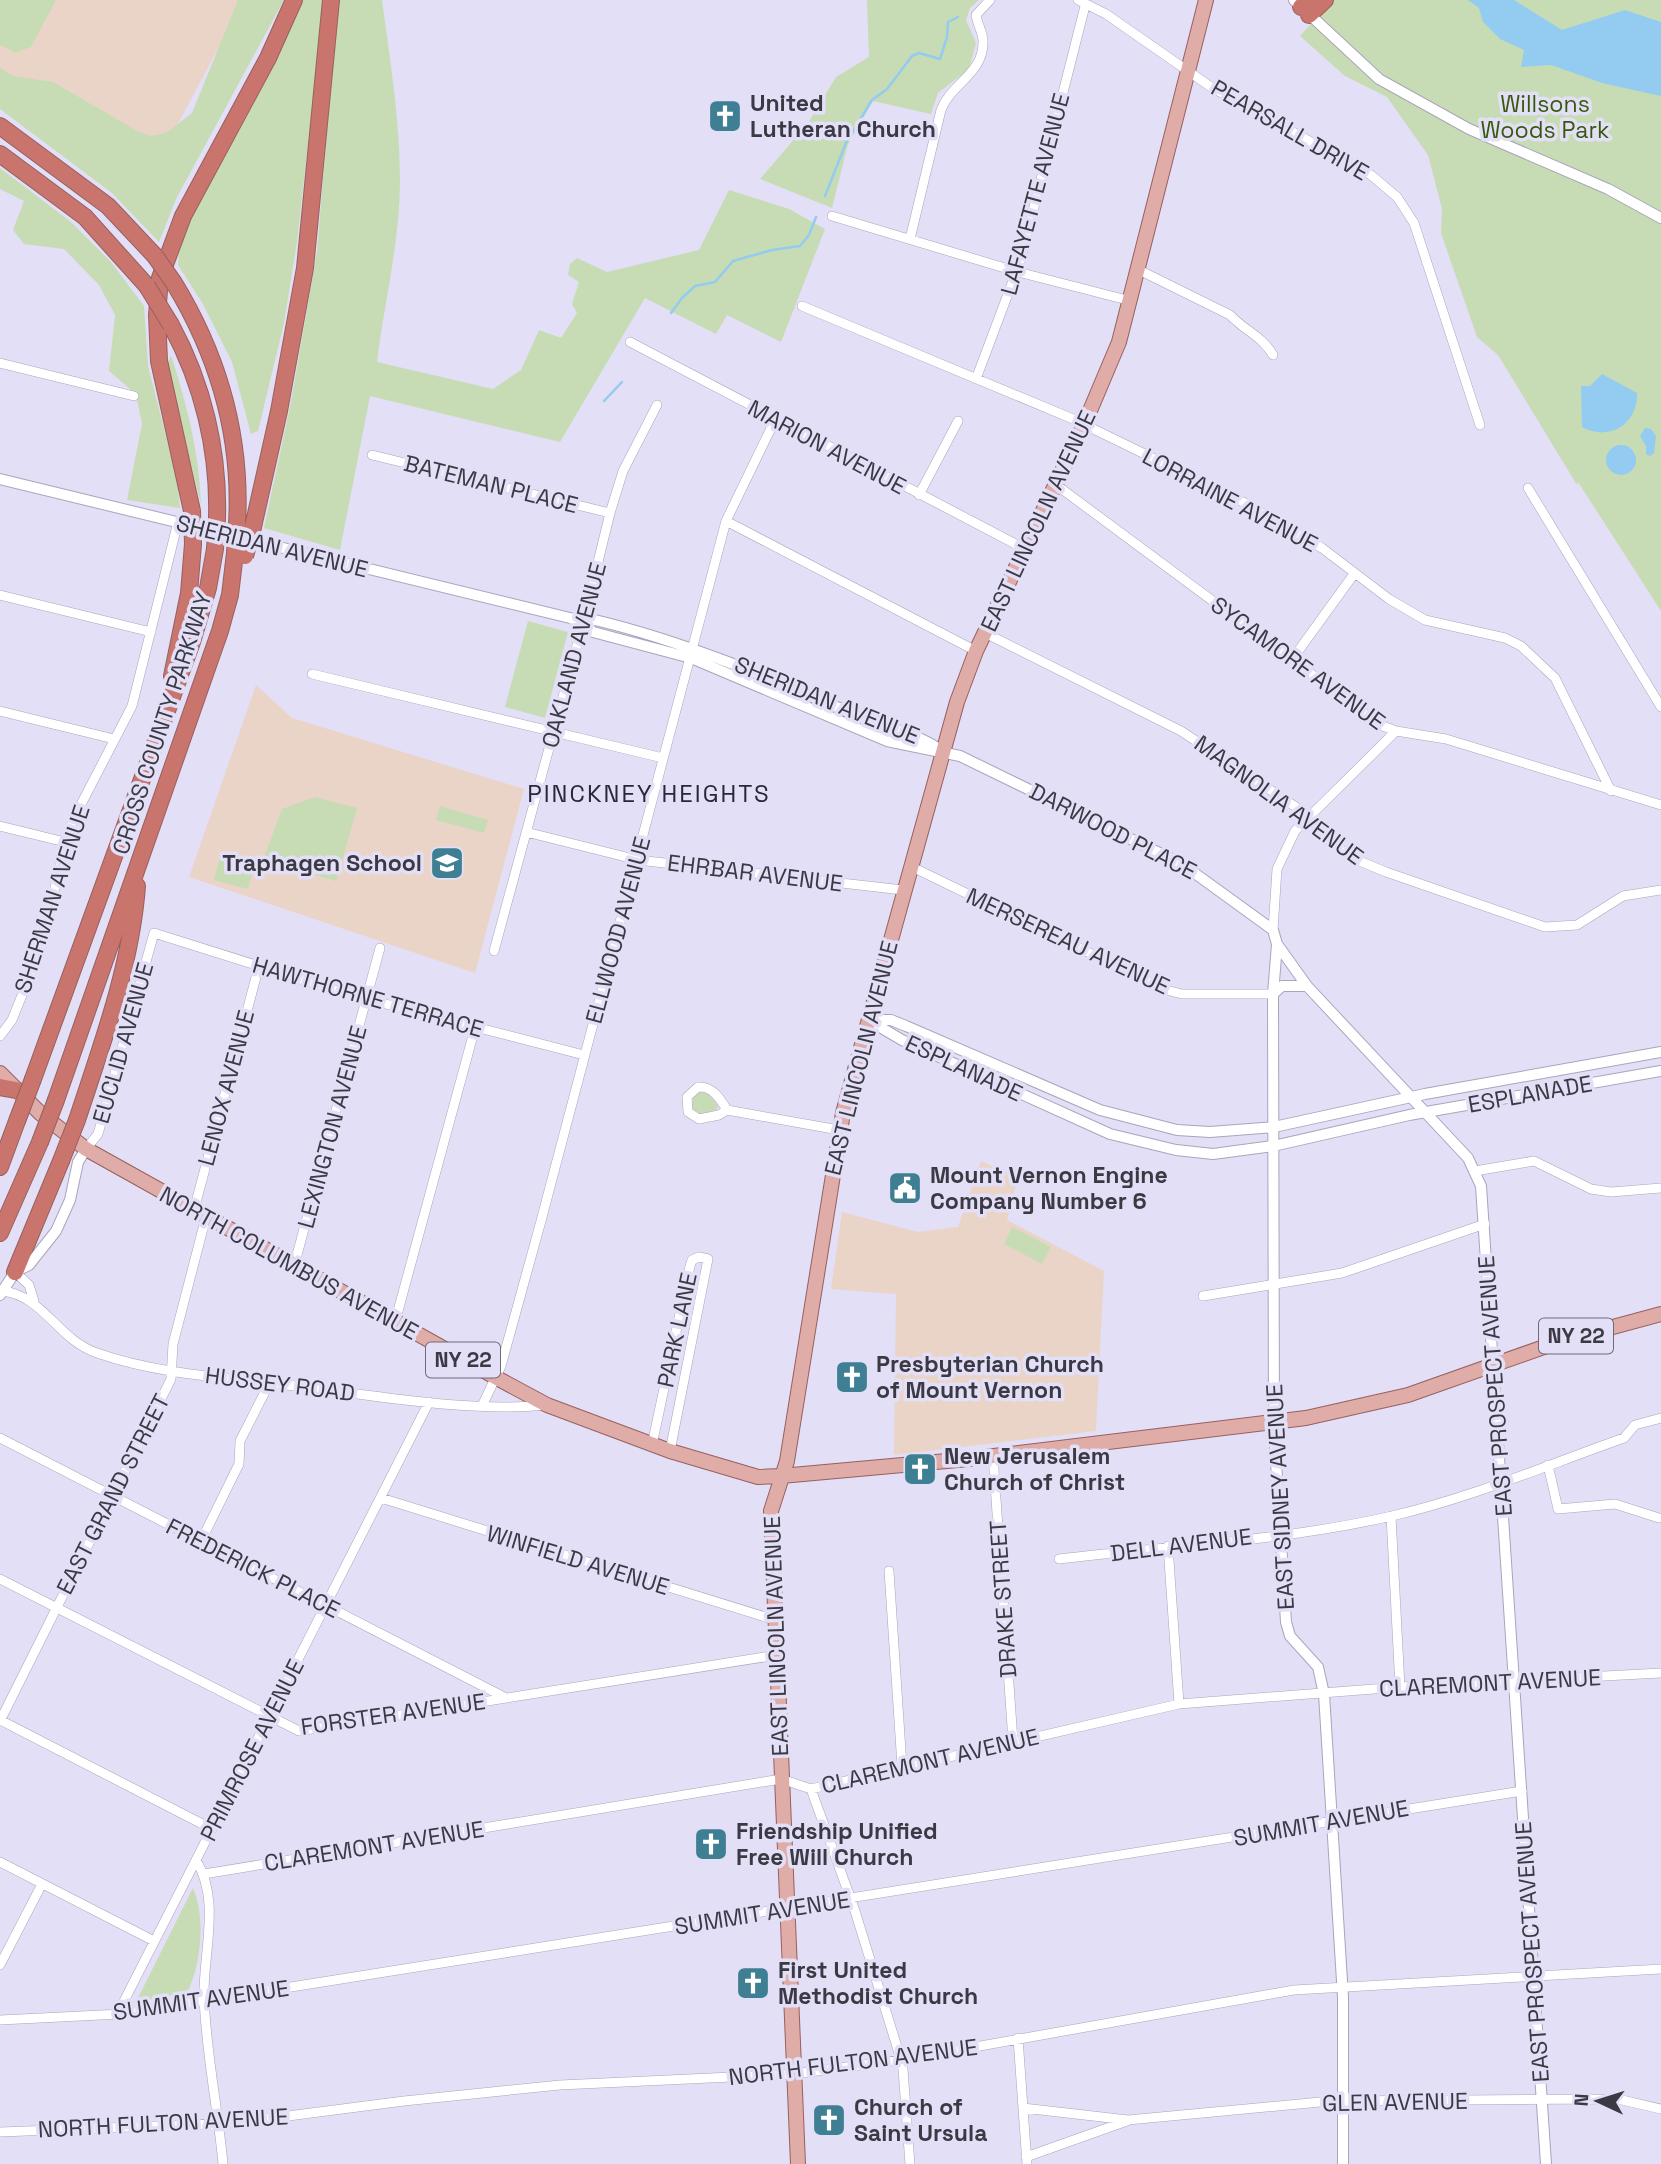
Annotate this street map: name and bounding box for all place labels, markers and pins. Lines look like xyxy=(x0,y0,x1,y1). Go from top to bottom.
place label: United Lutheran Church xyxy=(750,88,936,144)
church icon: United Lutheran Church xyxy=(706,97,744,135)
school or university icon: Traphagen School xyxy=(428,844,466,882)
place label: Traphagen School xyxy=(222,848,422,878)
place label: Mount Vernon Engine Company Number 6 xyxy=(930,1160,1168,1216)
public building icon: Mount Vernon Engine Company Number 6 xyxy=(886,1169,924,1207)
place label: Presbyterian Church of Mount Vernon xyxy=(876,1349,1104,1405)
church icon: Presbyterian Church of Mount Vernon xyxy=(833,1358,871,1396)
place label: New Jerusalem Church of Christ xyxy=(944,1441,1125,1497)
church icon: New Jerusalem Church of Christ xyxy=(901,1450,939,1488)
place label: Friendship Unified Free Will Church xyxy=(736,1816,938,1872)
church icon: Friendship Unified Free Will Church xyxy=(692,1825,730,1863)
place label: First United Methodist Church xyxy=(778,1955,978,2011)
church icon: First United Methodist Church xyxy=(734,1964,772,2002)
place label: Church of Saint Ursula xyxy=(854,2092,987,2148)
church icon: Church of Saint Ursula xyxy=(810,2101,848,2139)

